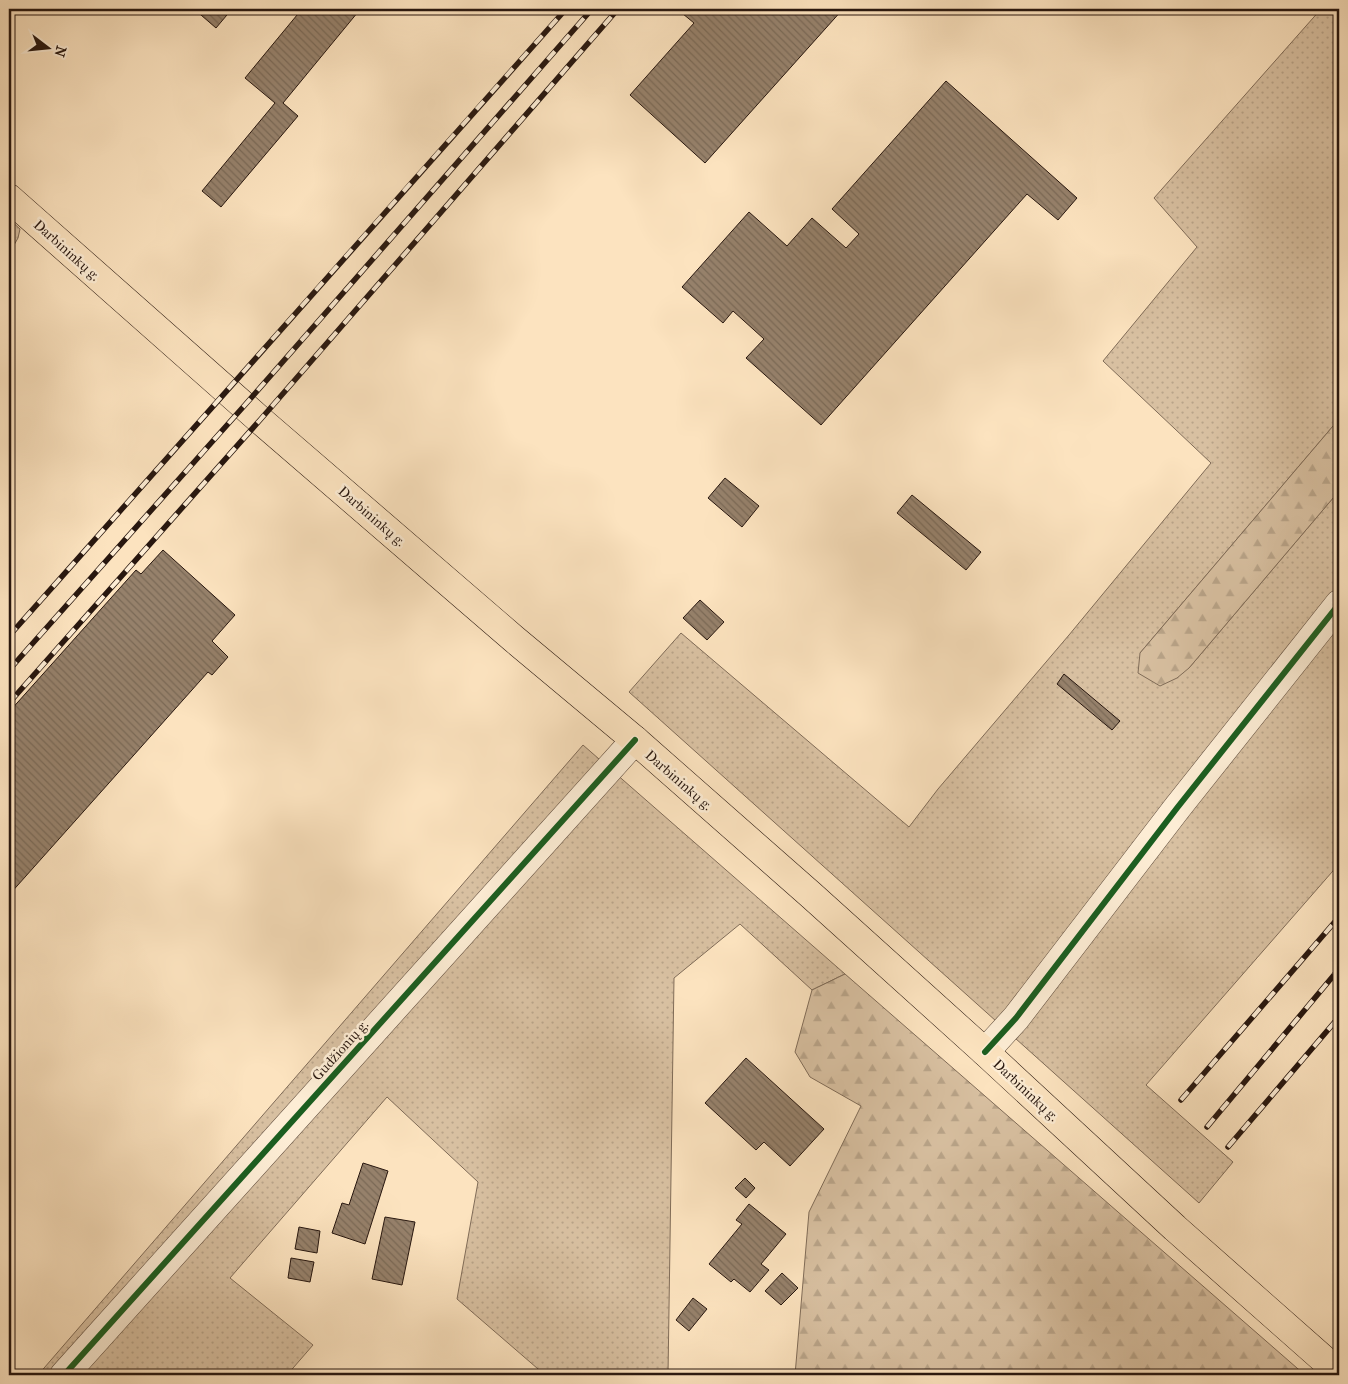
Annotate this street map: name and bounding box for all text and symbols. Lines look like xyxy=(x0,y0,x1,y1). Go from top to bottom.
north arrow xyxy=(22,22,72,72)
text: N xyxy=(50,44,70,59)
street label: Darbininkų g. xyxy=(30,216,103,285)
street label: Darbininkų g. xyxy=(335,483,409,550)
street label: Darbininkų g. xyxy=(642,747,716,814)
street label: Gudžionių g. xyxy=(309,1016,372,1084)
street label: Darbininkų g. xyxy=(989,1056,1062,1125)

